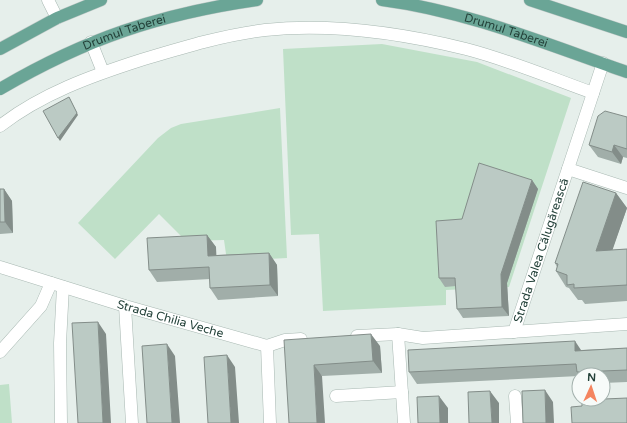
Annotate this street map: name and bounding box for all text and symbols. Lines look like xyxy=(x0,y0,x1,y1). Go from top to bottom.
street label: Drumul Taberei xyxy=(463,10,550,50)
street label: Drumul Taberei xyxy=(81,12,167,53)
street label: Strada Valea Călugărească xyxy=(511,176,571,324)
street label: Strada Chilia Veche xyxy=(115,297,225,340)
north arrow xyxy=(571,367,611,407)
text: N xyxy=(587,371,596,384)

